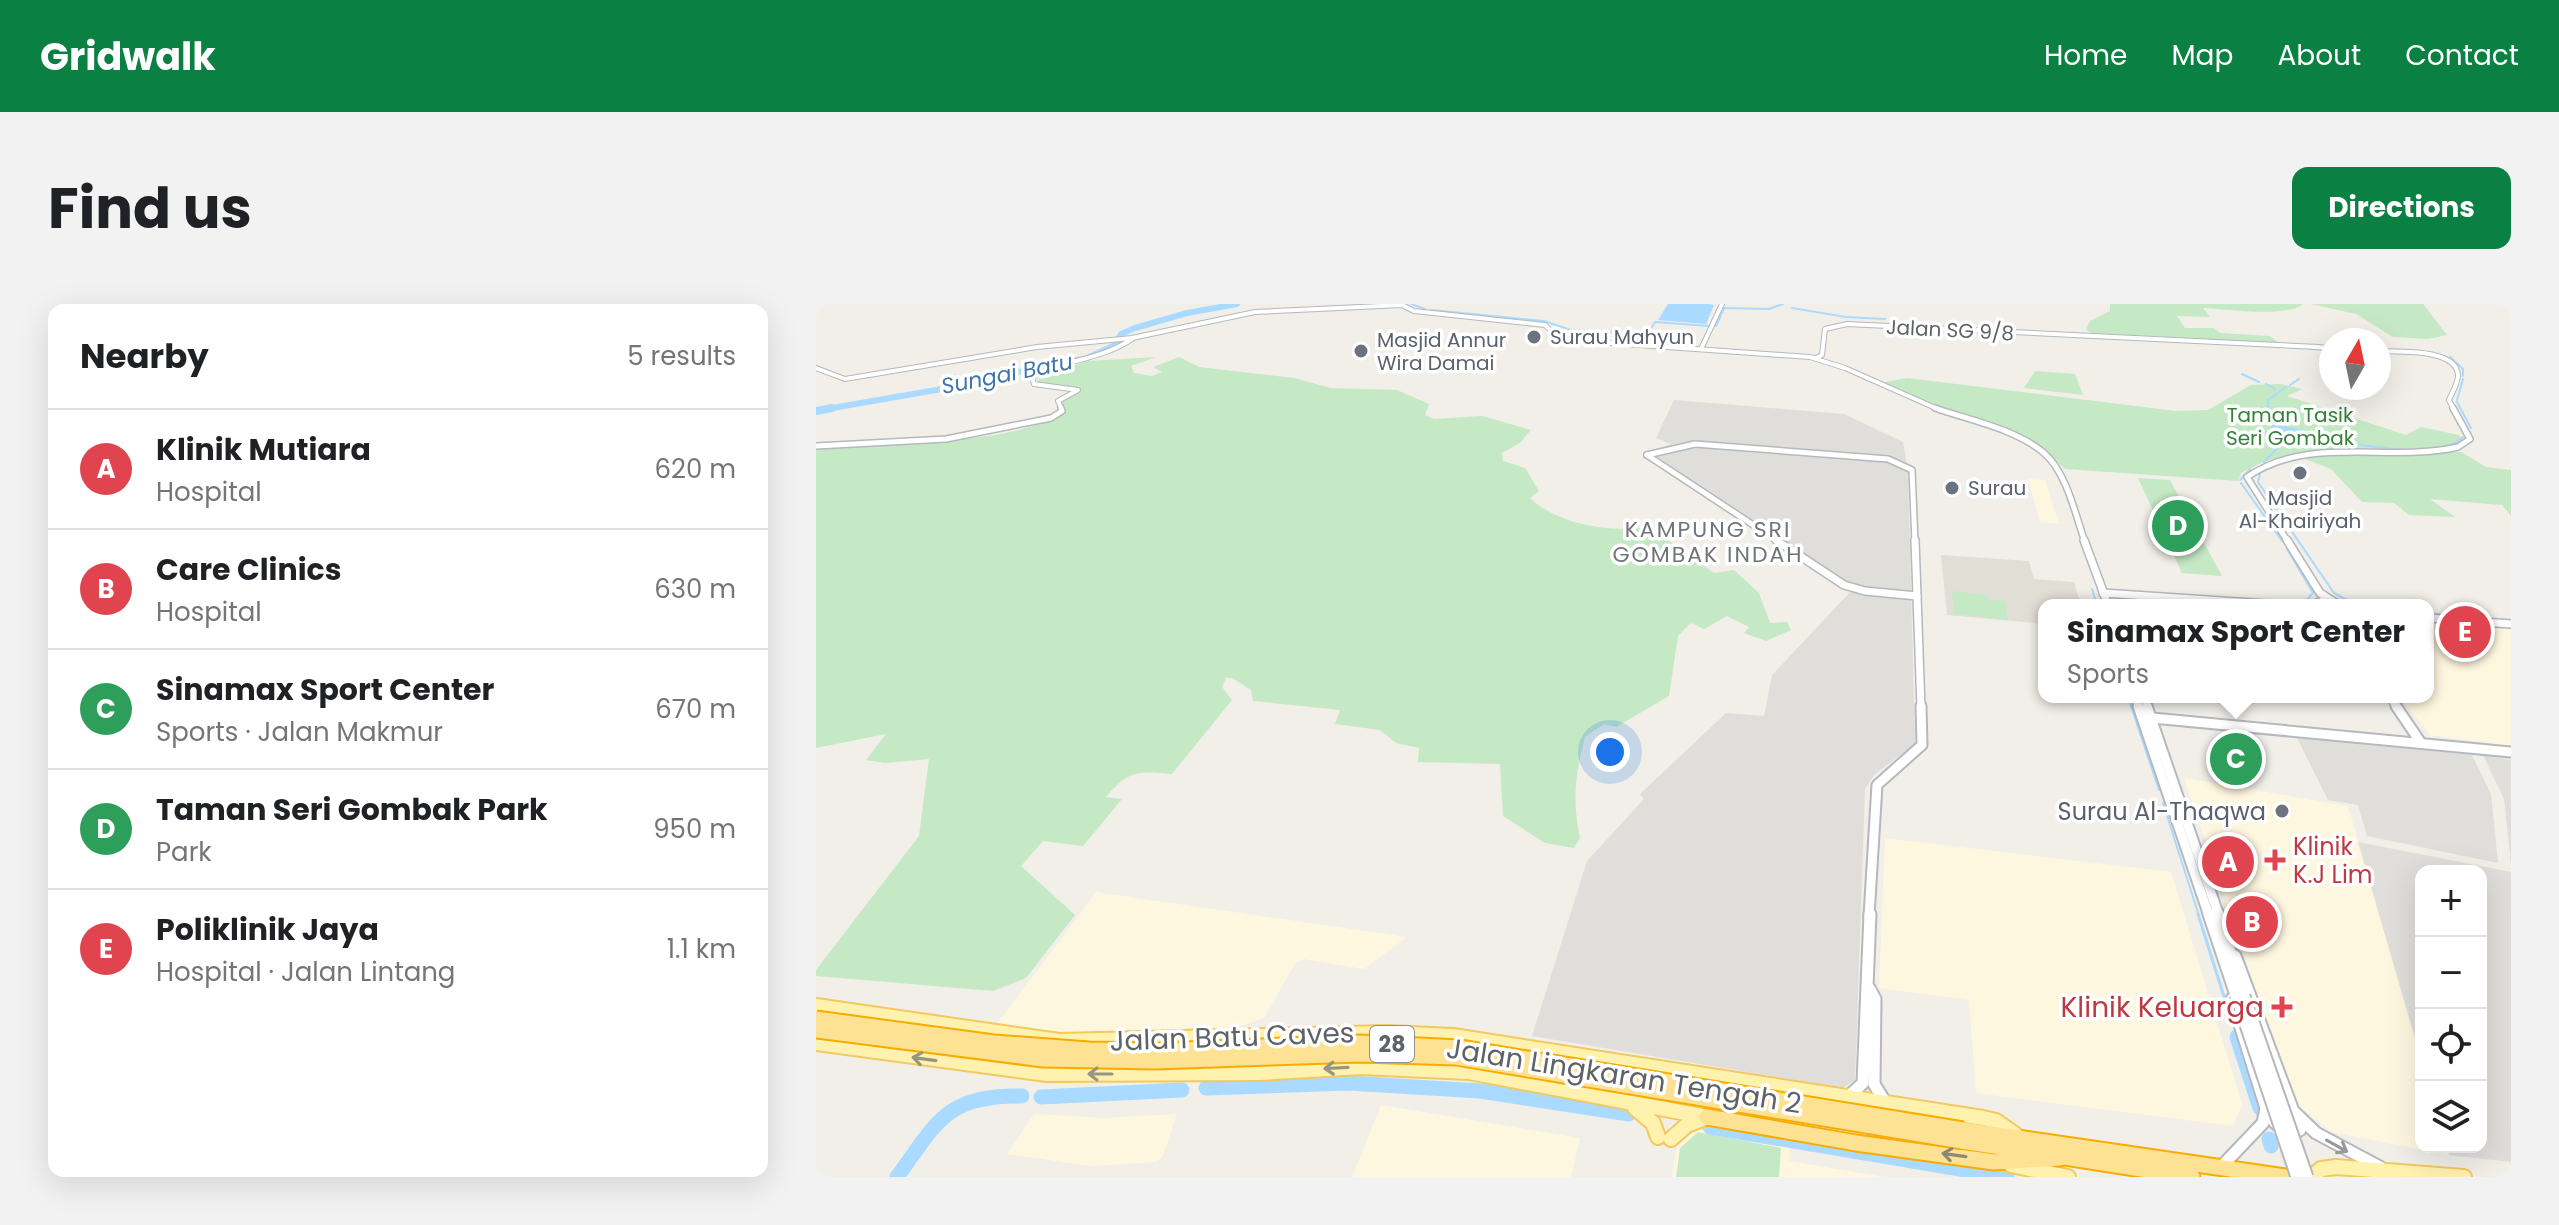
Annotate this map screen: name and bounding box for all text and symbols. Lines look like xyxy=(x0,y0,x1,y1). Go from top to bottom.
text: Gridwalk xyxy=(40,30,216,83)
text: Home xyxy=(2044,36,2127,75)
text: Map xyxy=(2171,36,2233,75)
text: About xyxy=(2277,36,2361,75)
text: Contact xyxy=(2405,36,2519,75)
button: Directions xyxy=(2292,167,2511,249)
text: Find us xyxy=(48,169,252,248)
street label: Jalan SG 9/8 xyxy=(1885,313,2015,347)
place label: Surau Mahyun xyxy=(1550,323,1694,351)
place label: Masjid Annur Wira Damai xyxy=(1377,326,1506,377)
marker: Surau Mahyun xyxy=(1525,328,1543,346)
north arrow xyxy=(2319,328,2391,400)
text: Nearby xyxy=(80,332,209,380)
text: 5 results xyxy=(627,338,736,374)
marker: Masjid Annur Wira Damai xyxy=(1352,342,1370,360)
water label: Sungai Batu xyxy=(939,346,1075,402)
park label: Taman Tasik Seri Gombak xyxy=(2226,401,2355,452)
text: Klinik Mutiara xyxy=(156,428,371,471)
text: A xyxy=(96,451,116,487)
text: 620 m xyxy=(654,451,736,487)
marker: Masjid Al-Khairiyah xyxy=(2291,464,2309,482)
text: Hospital xyxy=(156,474,262,510)
place label: Surau xyxy=(1968,474,2026,502)
marker: Surau xyxy=(1943,479,1961,497)
place label: Masjid Al-Khairiyah xyxy=(2239,484,2361,535)
pin: D xyxy=(2152,496,2204,556)
district label: KAMPUNG SRI GOMBAK INDAH xyxy=(1612,514,1804,570)
text: Care Clinics xyxy=(156,548,341,591)
text: B xyxy=(97,571,115,607)
text: 630 m xyxy=(654,571,736,607)
text: Hospital xyxy=(156,594,262,630)
popup xyxy=(2038,599,2434,703)
pin: E xyxy=(2439,602,2491,662)
text: Sinamax Sport Center xyxy=(2067,610,2405,653)
text: Sports xyxy=(2067,656,2149,692)
text: Sinamax Sport Center xyxy=(156,668,494,711)
text: C xyxy=(96,691,116,727)
text: 670 m xyxy=(655,691,736,727)
text: Sports · Jalan Makmur xyxy=(156,714,443,750)
pin: C xyxy=(2210,729,2262,789)
your location xyxy=(1590,732,1630,772)
text: Taman Seri Gombak Park xyxy=(156,788,548,831)
place label: Surau Al-Thaqwa xyxy=(2058,795,2266,828)
marker: Surau Al-Thaqwa xyxy=(2273,802,2291,820)
text: D xyxy=(97,811,115,847)
text: 950 m xyxy=(653,811,736,847)
place label: Klinik K.J Lim xyxy=(2293,830,2373,891)
pin: A xyxy=(2202,832,2254,892)
text: Park xyxy=(156,834,212,870)
marker: Klinik K.J Lim xyxy=(2264,849,2286,871)
map controls xyxy=(2415,865,2487,1153)
button: + xyxy=(2415,865,2487,937)
pin: B xyxy=(2226,892,2278,952)
text: Poliklinik Jaya xyxy=(156,908,379,951)
text: E xyxy=(99,931,113,967)
text: 1.1 km xyxy=(667,931,736,967)
button: − xyxy=(2415,937,2487,1009)
text: Hospital · Jalan Lintang xyxy=(156,954,455,990)
place label: Klinik Keluarga xyxy=(2061,988,2264,1027)
marker: Klinik Keluarga xyxy=(2271,996,2293,1018)
button: locate xyxy=(2415,1009,2487,1081)
street label: Jalan Batu Caves xyxy=(1109,1013,1355,1061)
road number: 28 xyxy=(1370,1026,1414,1062)
street label: Jalan Lingkaran Tengah 2 xyxy=(1444,1029,1804,1123)
one-way arrow xyxy=(912,1051,937,1066)
one-way arrow xyxy=(1323,1061,1350,1076)
one-way arrow xyxy=(1087,1066,1114,1082)
button: layers xyxy=(2415,1081,2487,1153)
one-way arrow xyxy=(2325,1138,2349,1154)
one-way arrow xyxy=(1942,1147,1967,1162)

